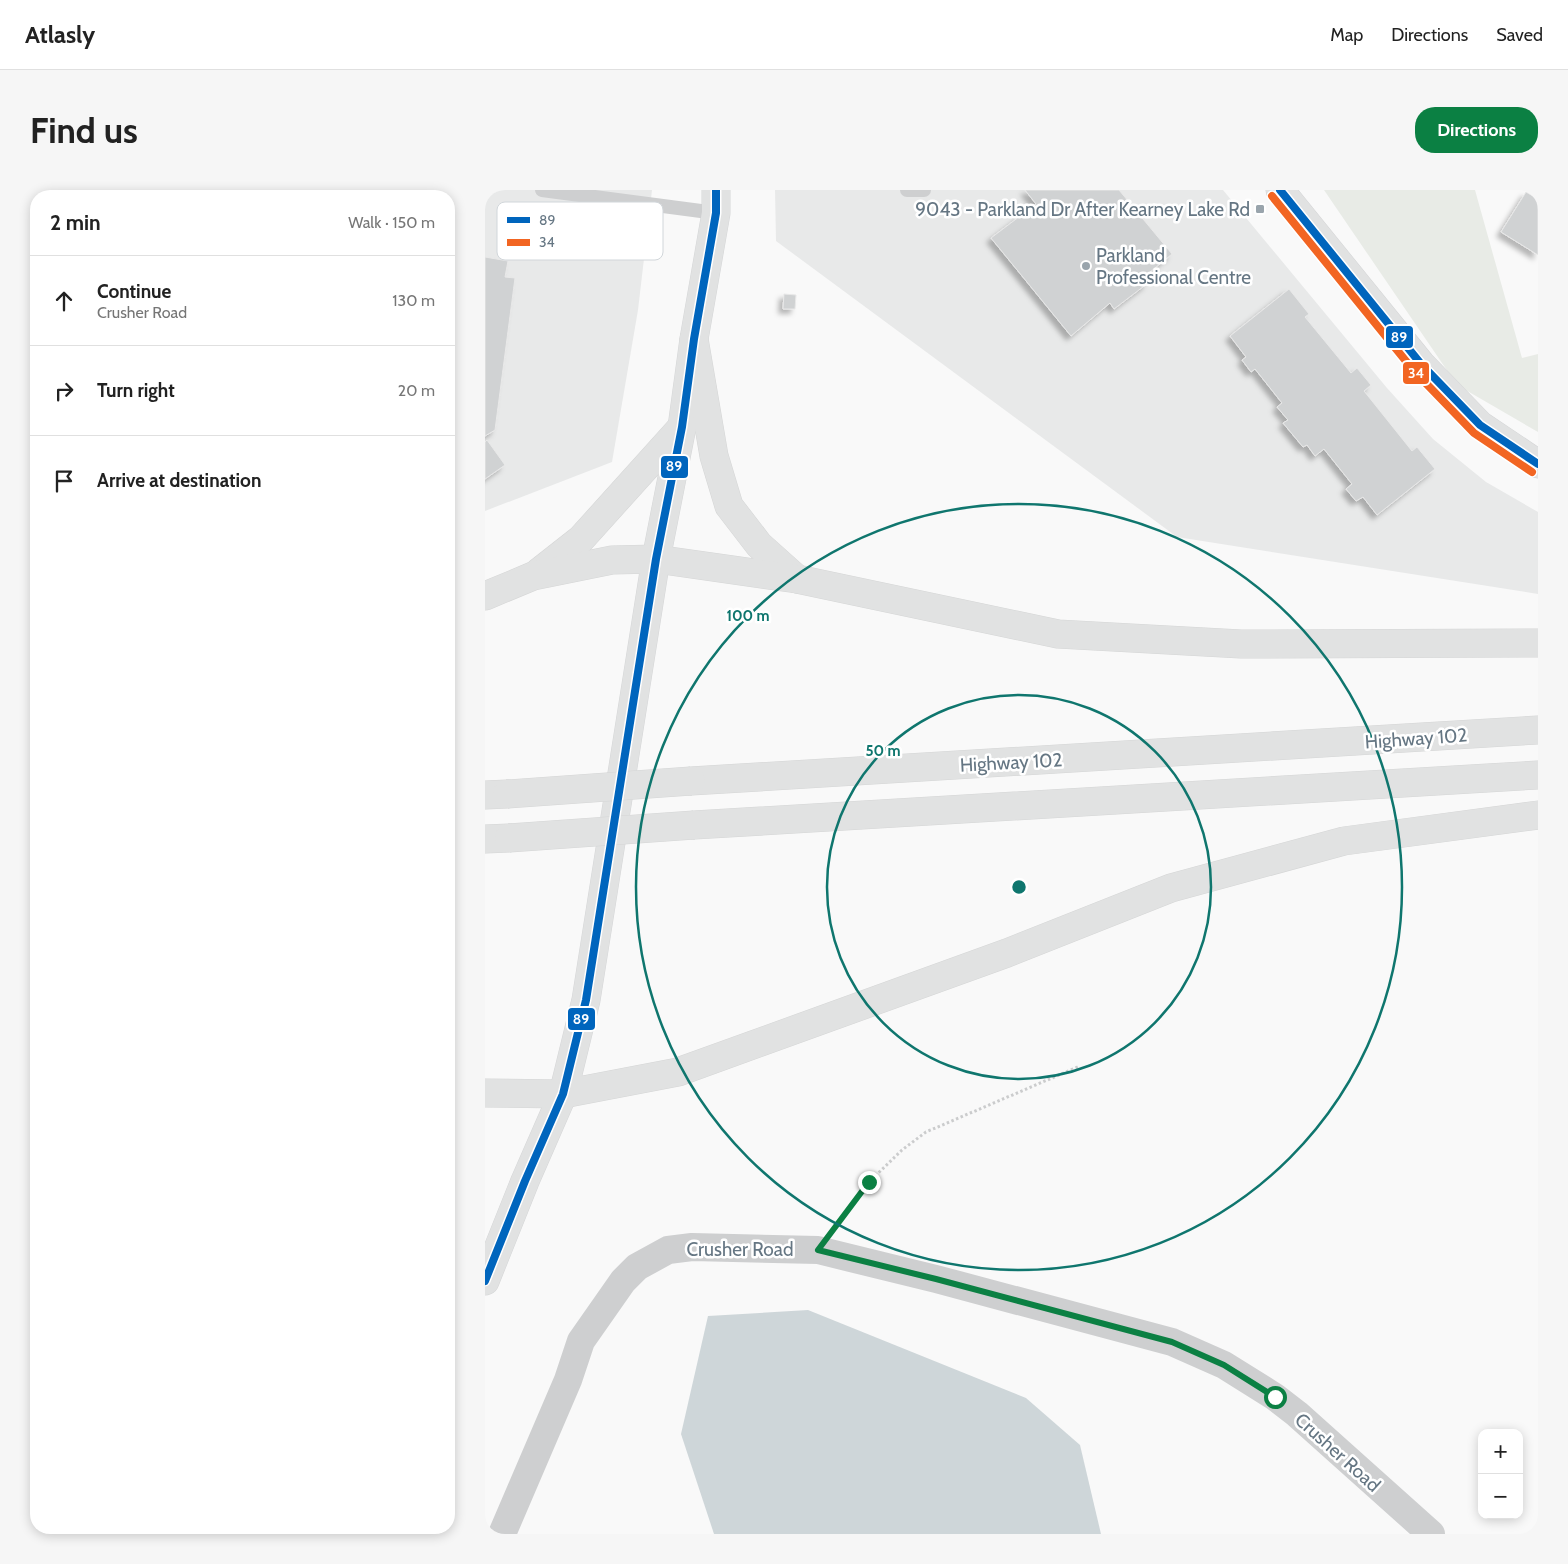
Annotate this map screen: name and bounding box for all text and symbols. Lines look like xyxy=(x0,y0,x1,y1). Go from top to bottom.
text: Atlasly xyxy=(25,20,95,49)
text: Map xyxy=(1330,24,1363,46)
text: Directions xyxy=(1391,24,1468,46)
text: Saved xyxy=(1496,24,1543,46)
button: Directions xyxy=(1415,107,1538,153)
text: Find us xyxy=(30,109,138,152)
place label: 9043 - Parkland Dr After Kearney Lake Rd xyxy=(915,198,1250,221)
legend xyxy=(497,202,663,260)
marker: 9043 - Parkland Dr After Kearney Lake Rd xyxy=(1254,203,1266,215)
text: 2 min xyxy=(50,210,101,235)
text: 89 xyxy=(539,211,555,229)
text: Walk · 150 m xyxy=(348,213,435,232)
text: 34 xyxy=(539,233,555,251)
place label: Parkland Professional Centre xyxy=(1096,244,1251,289)
marker: Parkland Professional Centre xyxy=(1080,260,1092,272)
text: Continue xyxy=(97,280,171,303)
icon: ahead xyxy=(50,287,78,315)
text: 130 m xyxy=(392,291,435,310)
text: Crusher Road xyxy=(97,303,187,322)
line badge: 89 xyxy=(1385,325,1414,349)
text: 89 xyxy=(1391,328,1407,346)
line badge: 34 xyxy=(1402,361,1430,385)
text: 34 xyxy=(1408,364,1424,382)
icon: right xyxy=(50,377,78,405)
text: Turn right xyxy=(97,379,175,402)
text: 20 m xyxy=(398,381,435,400)
line badge: 89 xyxy=(660,455,689,479)
text: 89 xyxy=(666,457,682,475)
icon: arrive xyxy=(50,467,78,495)
text: Arrive at destination xyxy=(97,469,261,492)
text: 100 m xyxy=(726,607,770,625)
street label: Highway 102 xyxy=(1364,723,1468,754)
text: 50 m xyxy=(865,742,901,760)
street label: Highway 102 xyxy=(959,748,1063,777)
centre of rings xyxy=(1010,878,1028,896)
line badge: 89 xyxy=(567,1007,596,1031)
text: 89 xyxy=(573,1010,589,1028)
route end xyxy=(858,1171,881,1194)
street label: Crusher Road xyxy=(687,1238,793,1261)
route start xyxy=(1264,1386,1287,1409)
street label: Crusher Road xyxy=(1290,1408,1385,1497)
map controls xyxy=(1478,1429,1523,1519)
button: + xyxy=(1478,1429,1523,1474)
button: − xyxy=(1478,1474,1523,1519)

